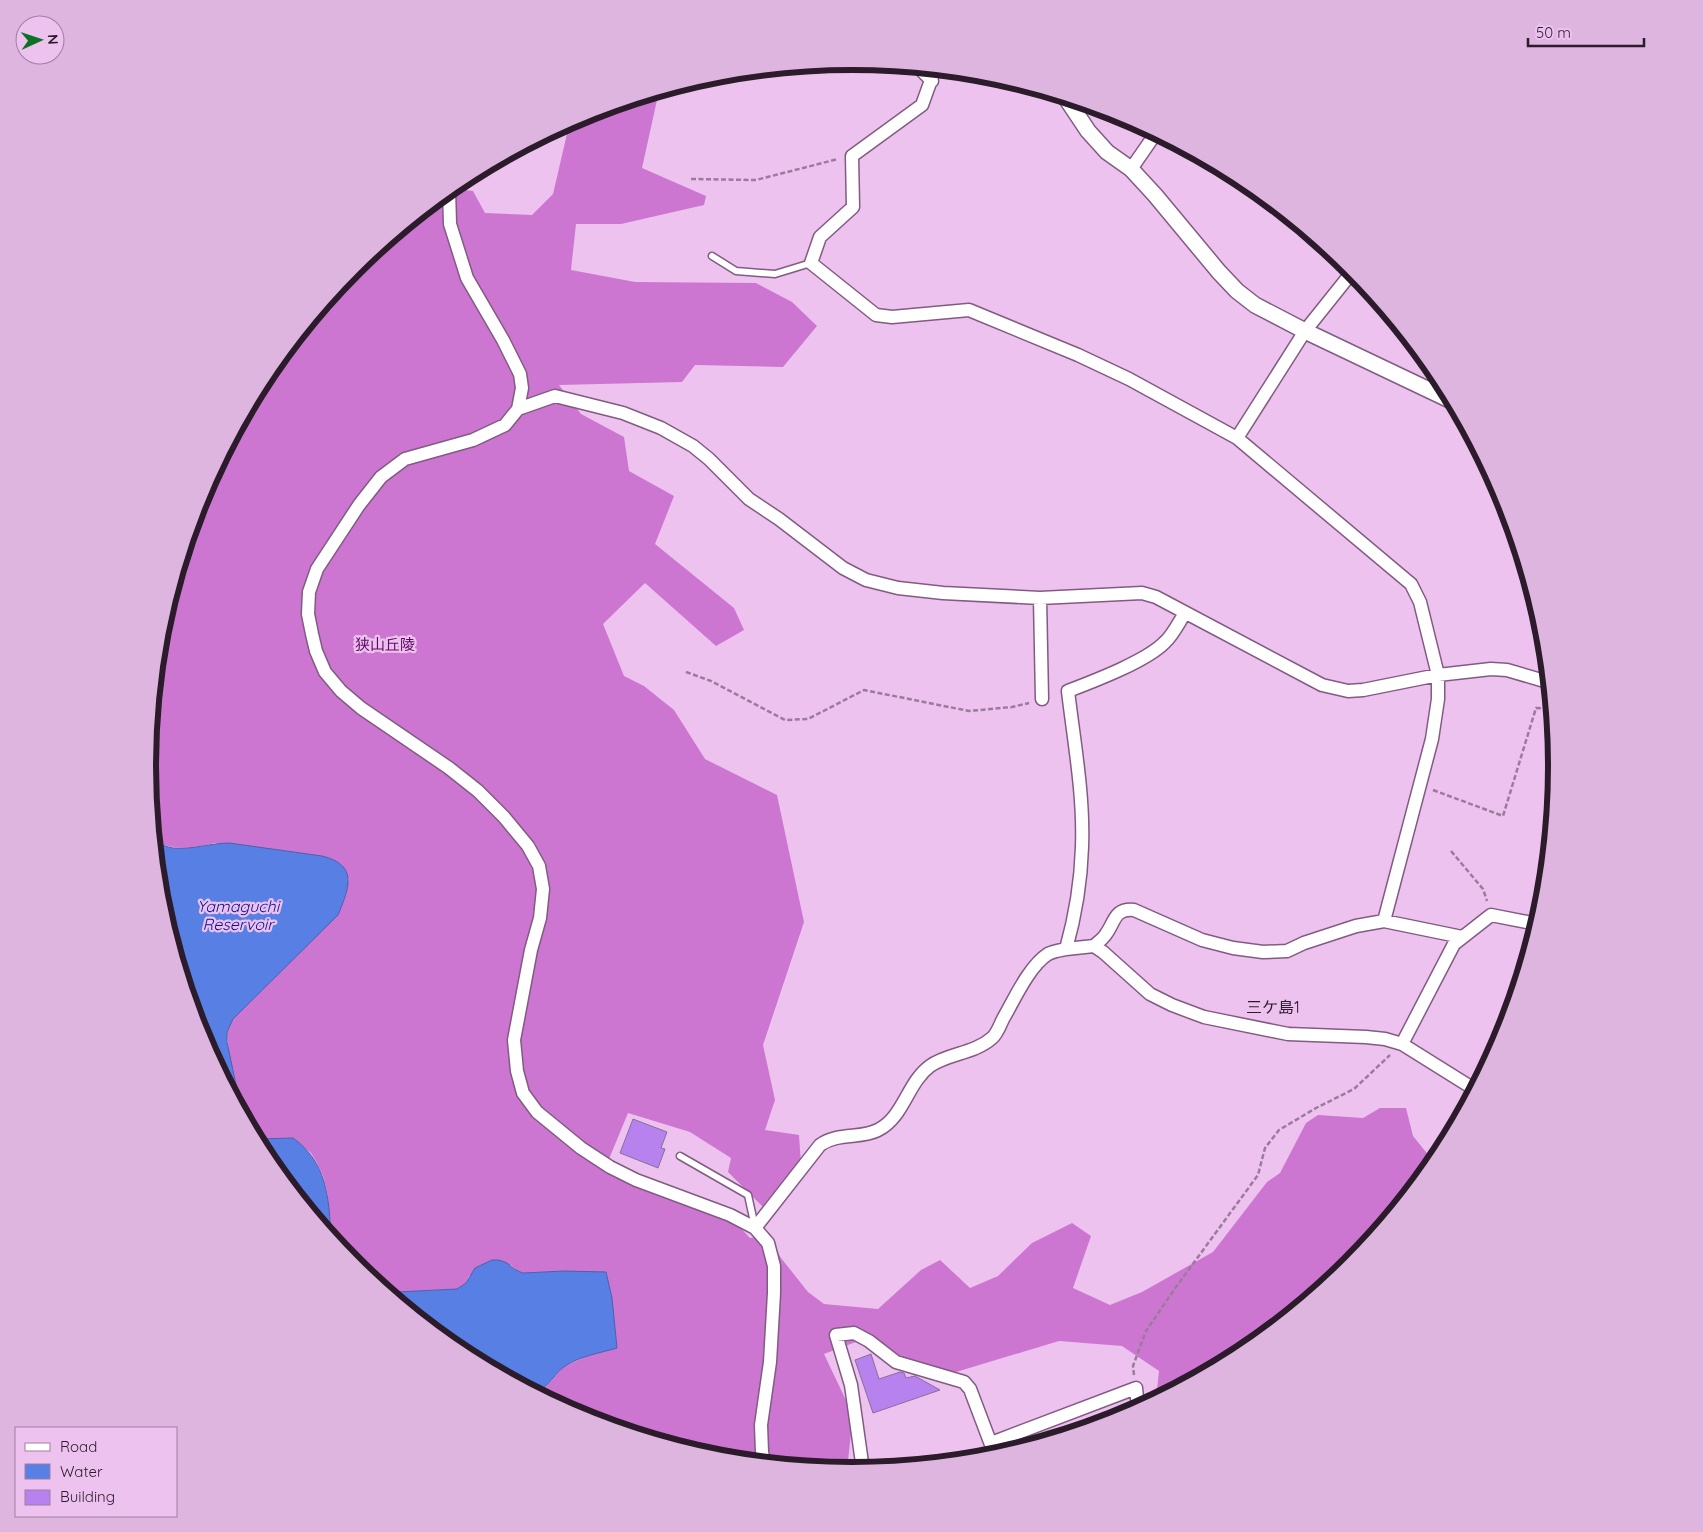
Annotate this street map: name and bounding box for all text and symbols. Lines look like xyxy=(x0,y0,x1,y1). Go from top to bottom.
north arrow xyxy=(15,15,65,65)
scale bar xyxy=(1528,15,1644,47)
text: 50 m xyxy=(1536,23,1571,42)
text: N xyxy=(44,34,62,45)
park label: 狭山丘陵 xyxy=(355,635,415,654)
water label: Yamaguchi Reservoir xyxy=(197,896,281,934)
district label: 三ケ島1 xyxy=(1246,997,1300,1017)
legend xyxy=(15,1427,178,1517)
text: Road xyxy=(60,1437,97,1456)
text: Water xyxy=(60,1462,103,1481)
text: Building xyxy=(60,1487,115,1506)

